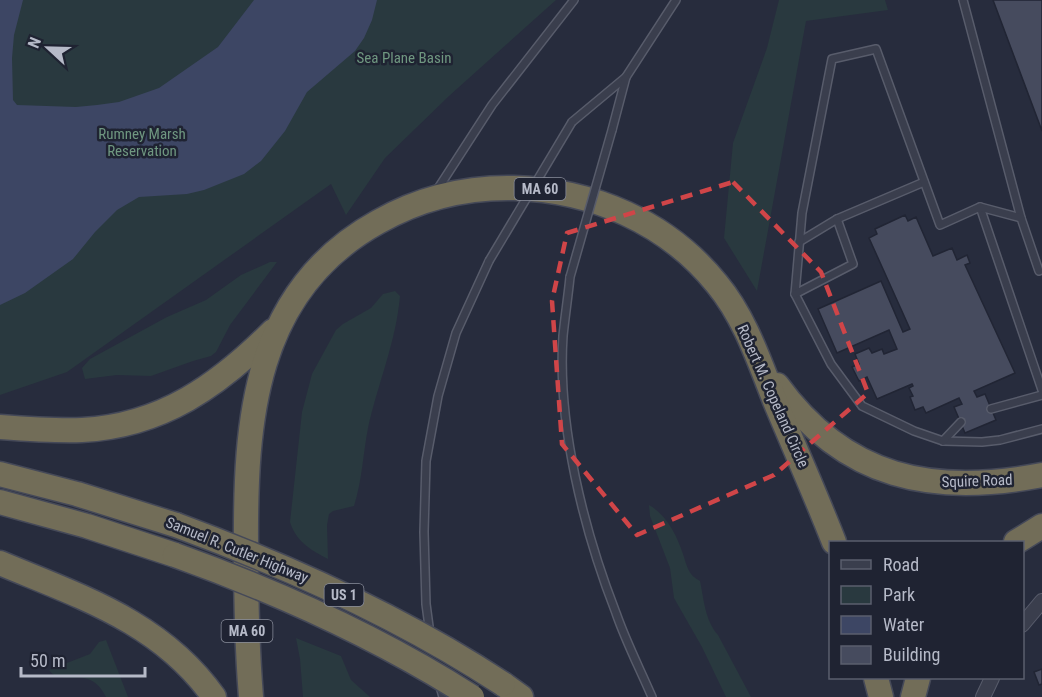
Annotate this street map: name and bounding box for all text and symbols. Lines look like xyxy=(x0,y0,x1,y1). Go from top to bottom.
north arrow xyxy=(18,18,78,78)
text: N xyxy=(24,34,45,51)
park label: Sea Plane Basin xyxy=(356,49,452,67)
park label: Rumney Marsh Reservation xyxy=(98,125,186,160)
road number: MA 60 xyxy=(514,178,566,200)
street label: Robert M. Copeland Circle xyxy=(733,322,813,470)
street label: Squire Road xyxy=(941,471,1013,491)
street label: Samuel R. Cutler Highway xyxy=(163,513,311,587)
legend xyxy=(829,541,1024,679)
text: Road xyxy=(883,554,919,575)
road number: US 1 xyxy=(324,584,364,606)
text: Park xyxy=(883,584,915,605)
text: Water xyxy=(883,614,925,635)
road number: MA 60 xyxy=(222,620,272,642)
scale bar xyxy=(21,640,146,678)
text: Building xyxy=(883,644,940,665)
text: 50 m xyxy=(30,650,65,671)

